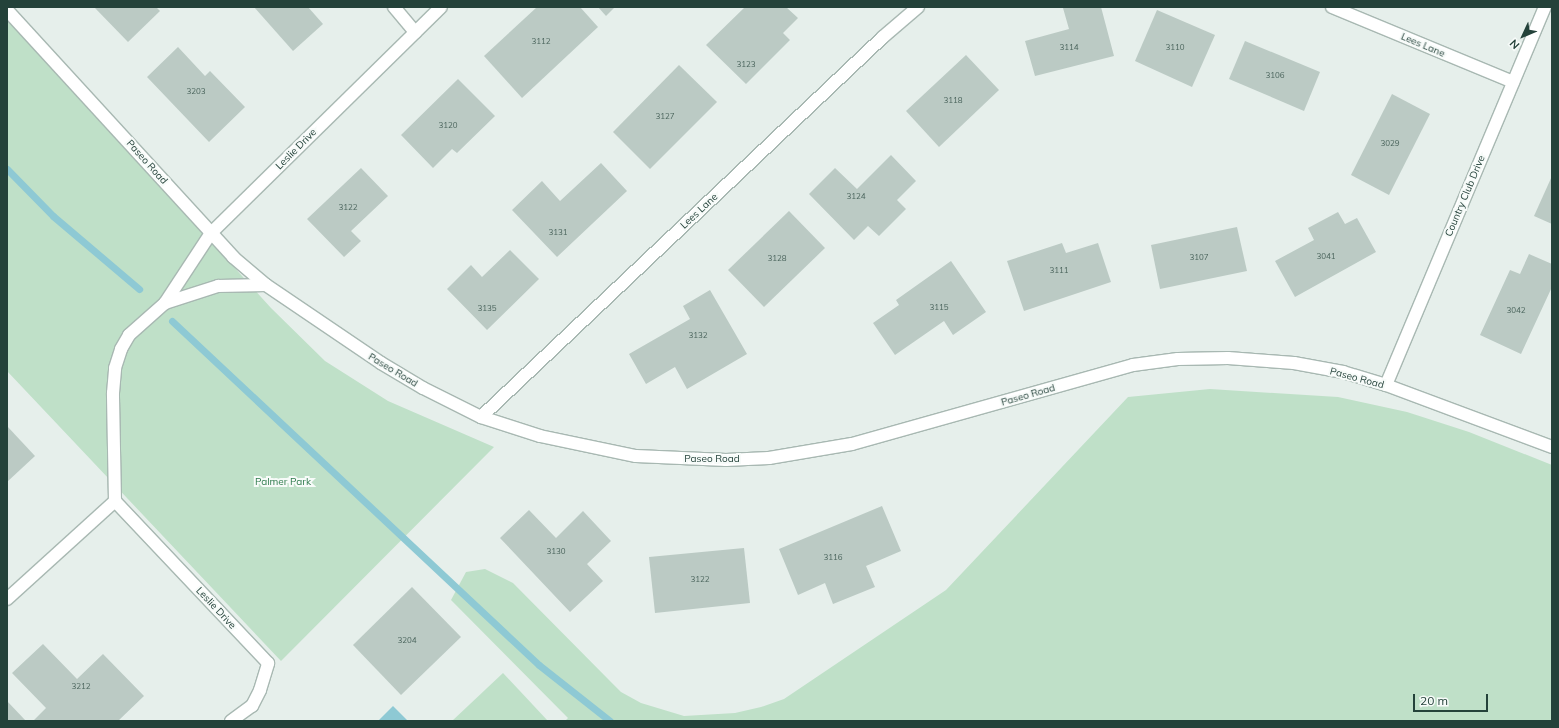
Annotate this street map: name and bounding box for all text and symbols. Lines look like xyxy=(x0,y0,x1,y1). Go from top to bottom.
north arrow xyxy=(1503,16,1543,56)
street label: Lees Lane xyxy=(1399,30,1447,60)
text: N xyxy=(1506,36,1522,52)
house number: 3112 xyxy=(531,37,551,47)
house number: 3114 xyxy=(1059,43,1079,53)
house number: 3110 xyxy=(1165,43,1185,53)
house number: 3123 xyxy=(736,60,756,70)
house number: 3106 xyxy=(1265,71,1285,81)
house number: 3203 xyxy=(186,87,206,97)
house number: 3118 xyxy=(943,96,963,106)
house number: 3127 xyxy=(655,112,675,122)
house number: 3120 xyxy=(438,121,458,131)
street label: Leslie Drive xyxy=(273,126,319,172)
street label: Paseo Road xyxy=(124,137,170,187)
house number: 3029 xyxy=(1380,139,1400,149)
street label: Country Club Drive xyxy=(1442,154,1488,238)
street label: Lees Lane xyxy=(678,191,720,231)
house number: 3124 xyxy=(846,192,866,202)
house number: 3122 xyxy=(338,203,358,213)
house number: 3131 xyxy=(548,228,568,238)
house number: 3041 xyxy=(1316,252,1336,262)
house number: 3107 xyxy=(1189,253,1209,263)
house number: 3128 xyxy=(767,254,787,264)
house number: 3111 xyxy=(1049,266,1069,276)
house number: 3115 xyxy=(929,303,949,313)
house number: 3135 xyxy=(477,304,497,314)
house number: 3042 xyxy=(1506,306,1526,316)
house number: 3132 xyxy=(688,331,708,341)
street label: Paseo Road xyxy=(366,351,420,389)
street label: Paseo Road xyxy=(1329,365,1385,391)
street label: Paseo Road xyxy=(1000,382,1056,408)
street label: Paseo Road xyxy=(684,453,740,465)
park label: Palmer Park xyxy=(255,476,311,488)
house number: 3130 xyxy=(546,547,566,557)
house number: 3116 xyxy=(823,553,843,563)
house number: 3122 xyxy=(690,575,710,585)
street label: Leslie Drive xyxy=(194,585,238,631)
house number: 3204 xyxy=(397,636,417,646)
house number: 3212 xyxy=(71,682,91,692)
scale bar xyxy=(1415,686,1490,712)
text: 20 m xyxy=(1420,693,1448,708)

